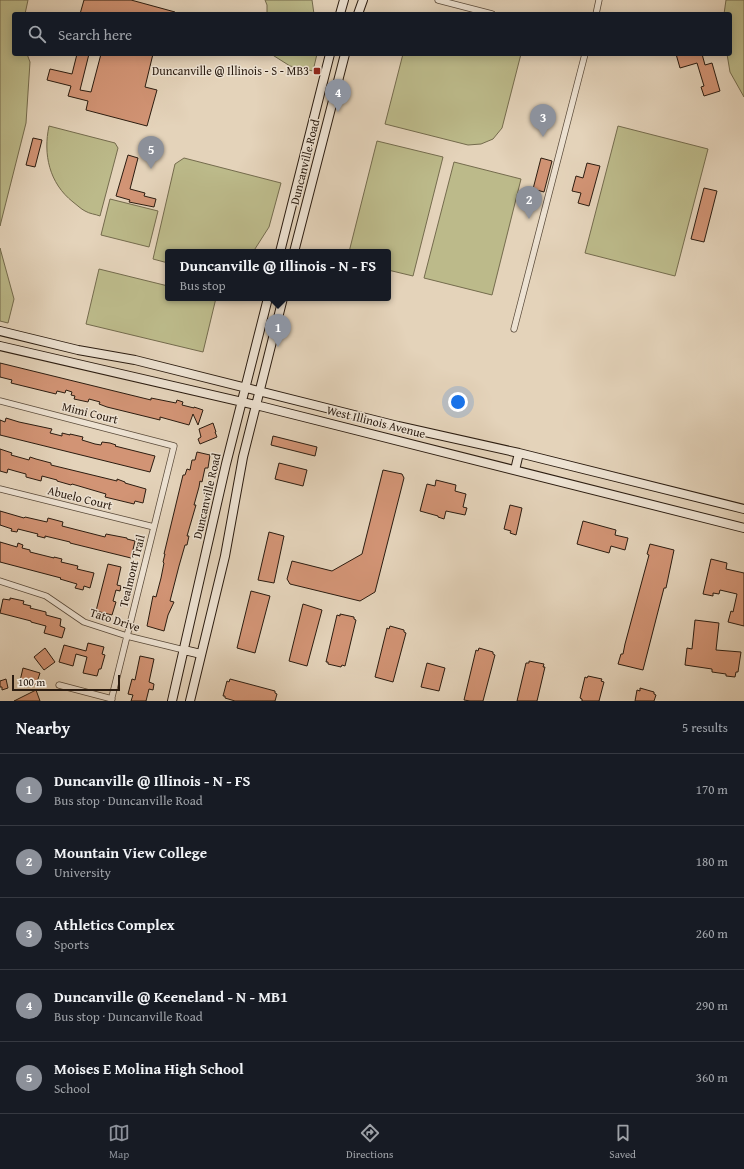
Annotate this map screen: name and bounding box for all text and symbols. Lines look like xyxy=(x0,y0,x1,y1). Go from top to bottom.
search box xyxy=(12,12,732,56)
icon: search xyxy=(26,23,48,45)
text: Search here xyxy=(58,24,132,45)
place label: Duncanville @ Illinois - S - MB3 xyxy=(152,62,309,79)
marker: Duncanville @ Illinois - S - MB3 xyxy=(312,66,322,76)
pin: 4 xyxy=(325,79,351,112)
pin: 3 xyxy=(530,104,556,137)
street label: Duncanville Road xyxy=(286,117,324,206)
pin: 5 xyxy=(138,136,164,169)
pin: 2 xyxy=(516,186,542,219)
popup xyxy=(165,249,391,301)
text: Duncanville @ Illinois - N - FS xyxy=(180,255,376,276)
text: Bus stop xyxy=(180,276,226,295)
pin: 1 xyxy=(265,314,291,347)
your location xyxy=(448,392,468,412)
street label: Mimi Court xyxy=(60,397,121,428)
street label: West Illinois Avenue xyxy=(325,401,428,442)
street label: Duncanville Road xyxy=(188,451,225,541)
street label: Abuelo Court xyxy=(46,481,115,514)
street label: Tealmont Trail xyxy=(114,532,149,609)
street label: Tato Drive xyxy=(88,603,143,636)
scale bar xyxy=(12,673,120,692)
text: 100 m xyxy=(18,674,45,690)
text: Nearby xyxy=(16,715,70,740)
text: 5 results xyxy=(682,718,728,737)
text: Duncanville @ Illinois - N - FS xyxy=(54,770,251,791)
text: 1 xyxy=(26,780,32,799)
text: 170 m xyxy=(696,780,728,799)
text: Bus stop · Duncanville Road xyxy=(54,791,203,810)
text: Mountain View College xyxy=(54,842,207,863)
text: 2 xyxy=(26,852,32,871)
text: 180 m xyxy=(696,852,728,871)
text: University xyxy=(54,863,111,882)
text: Athletics Complex xyxy=(54,914,175,935)
text: 3 xyxy=(26,924,32,943)
text: 260 m xyxy=(696,924,728,943)
text: Sports xyxy=(54,935,89,954)
text: Duncanville @ Keeneland - N - MB1 xyxy=(54,986,288,1007)
text: 4 xyxy=(26,996,32,1015)
text: 290 m xyxy=(696,996,728,1015)
text: Bus stop · Duncanville Road xyxy=(54,1007,203,1026)
text: Moises E Molina High School xyxy=(54,1058,244,1079)
text: 5 xyxy=(26,1068,32,1087)
text: 360 m xyxy=(696,1068,728,1087)
text: School xyxy=(54,1079,90,1098)
tab: Map xyxy=(108,1122,130,1162)
tab: Directions xyxy=(346,1122,393,1162)
tab: Saved xyxy=(609,1122,636,1162)

